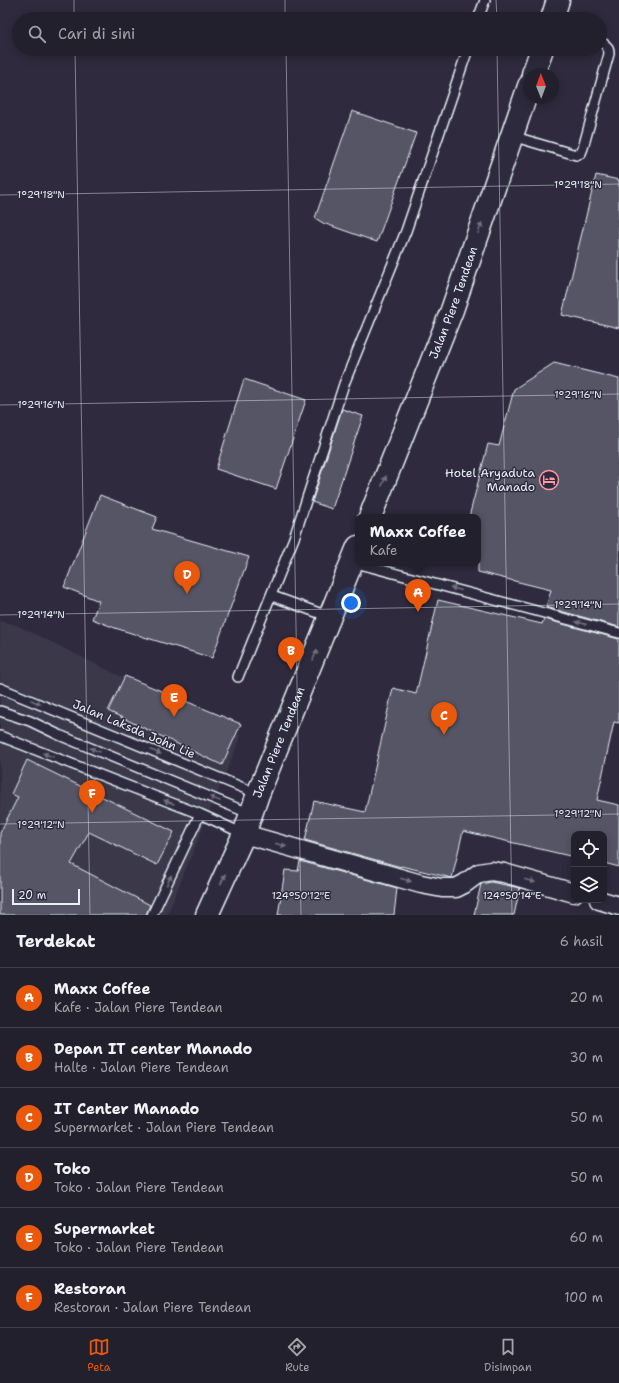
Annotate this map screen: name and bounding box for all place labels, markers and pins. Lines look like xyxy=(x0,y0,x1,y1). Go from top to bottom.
place label: Hotel Aryaduta Manado xyxy=(445,465,536,495)
hotel icon: Hotel Aryaduta Manado xyxy=(538,469,560,491)
pin: D xyxy=(174,561,200,594)
pin: A xyxy=(405,579,431,612)
pin: B xyxy=(278,637,304,670)
pin: E xyxy=(161,684,187,717)
pin: C xyxy=(431,702,457,735)
pin: F xyxy=(79,780,105,813)

